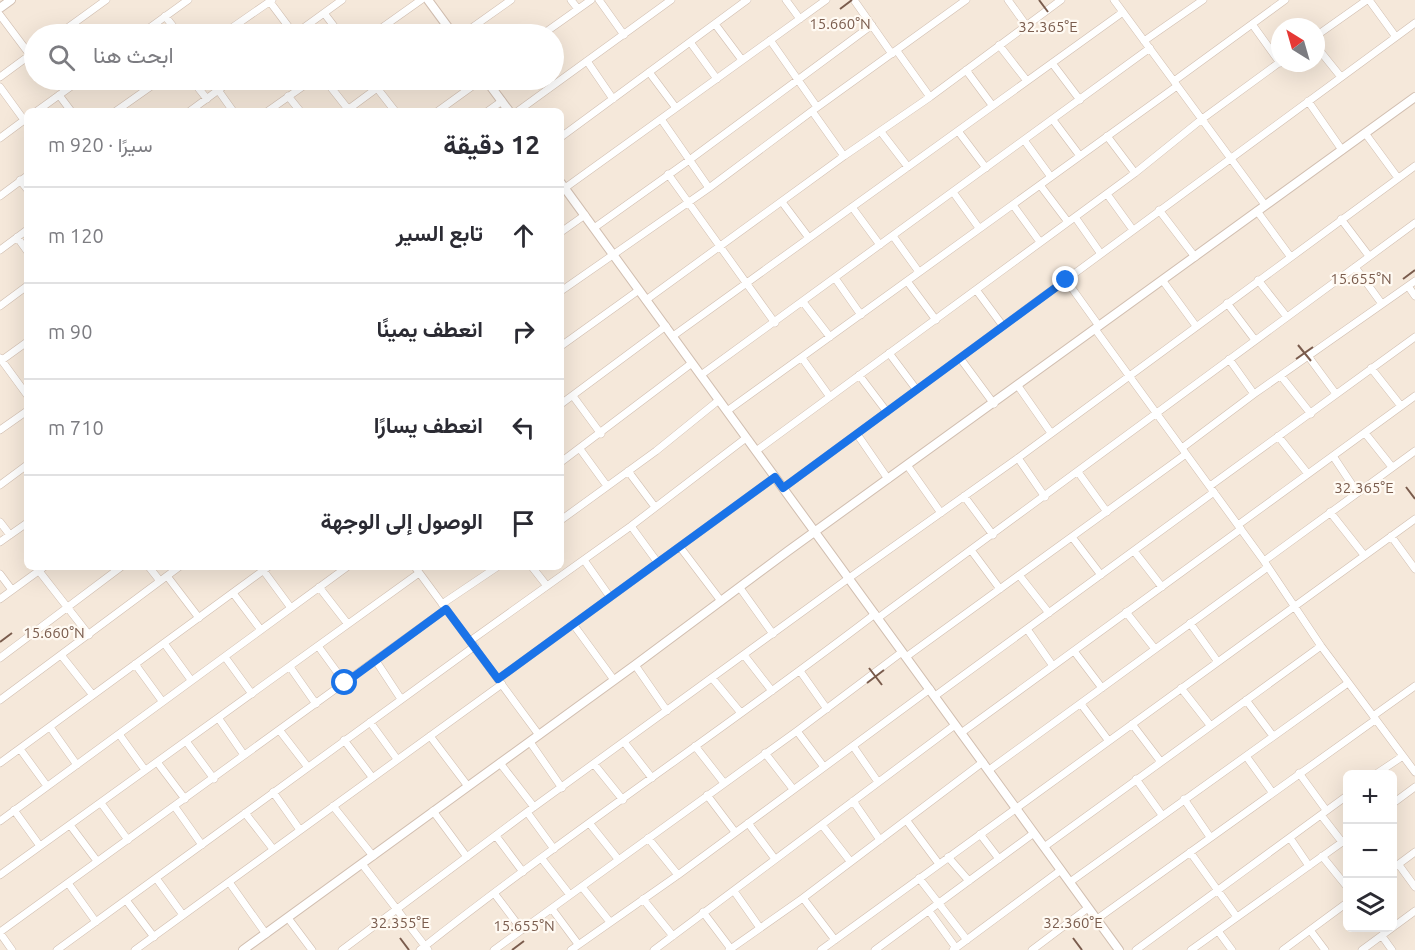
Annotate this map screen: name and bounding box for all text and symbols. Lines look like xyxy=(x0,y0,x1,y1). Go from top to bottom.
text: 15.660°N xyxy=(809,15,871,32)
text: 32.365°E xyxy=(1018,18,1078,35)
north arrow xyxy=(1271,18,1325,72)
search box xyxy=(24,24,564,90)
icon: search xyxy=(45,41,78,74)
text: ابحث هنا xyxy=(93,42,174,67)
text: 12 دقيقة xyxy=(443,130,540,159)
text: سيرًا · 920 m xyxy=(48,133,153,156)
icon: ahead xyxy=(507,219,540,252)
text: تابع السير xyxy=(396,220,483,245)
text: 120 m xyxy=(48,224,104,247)
route end xyxy=(1052,266,1078,292)
text: 15.655°N xyxy=(1330,270,1392,287)
icon: right xyxy=(507,315,540,348)
text: انعطف يمينًا xyxy=(376,316,483,341)
text: 90 m xyxy=(48,320,92,343)
icon: left xyxy=(507,411,540,444)
text: انعطف يسارًا xyxy=(374,412,483,437)
text: 710 m xyxy=(48,416,104,439)
text: 32.365°E xyxy=(1334,479,1394,496)
icon: arrive xyxy=(507,507,540,540)
text: الوصول إلى الوجهة xyxy=(320,508,483,533)
text: 15.660°N xyxy=(23,624,85,641)
route start xyxy=(331,669,357,695)
map controls xyxy=(1343,770,1397,932)
button: + xyxy=(1343,770,1397,824)
button: − xyxy=(1343,824,1397,878)
button: layers xyxy=(1343,878,1397,932)
text: 32.355°E xyxy=(370,914,430,931)
text: 32.360°E xyxy=(1043,914,1103,931)
text: 15.655°N xyxy=(493,917,555,934)

